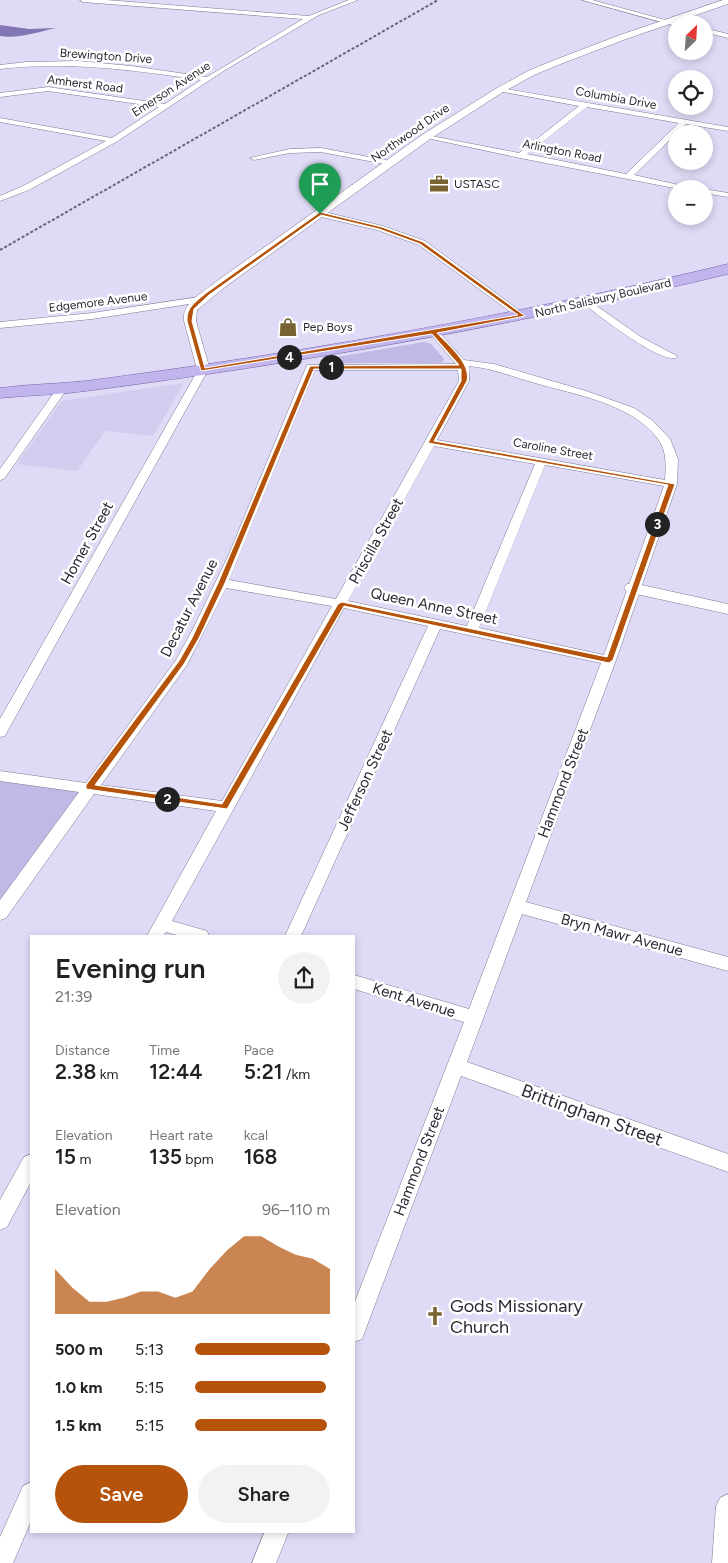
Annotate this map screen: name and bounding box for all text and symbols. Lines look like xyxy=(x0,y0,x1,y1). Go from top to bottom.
north arrow xyxy=(668,15,712,60)
map controls xyxy=(668,15,713,225)
street label: Brewington Drive xyxy=(59,46,153,66)
street label: Emerson Avenue xyxy=(129,58,213,120)
button: locate xyxy=(668,70,713,115)
street label: Amherst Road xyxy=(46,72,124,96)
street label: Columbia Drive xyxy=(574,84,658,112)
street label: Northwood Drive xyxy=(368,101,452,165)
button: + xyxy=(668,125,713,170)
street label: Arlington Road xyxy=(521,136,603,166)
pin xyxy=(299,163,341,214)
icon: arrive xyxy=(306,170,334,198)
office icon: USTASC xyxy=(428,173,450,195)
place label: USTASC xyxy=(454,177,500,191)
button: − xyxy=(668,180,713,225)
street label: North Salisbury Boulevard xyxy=(534,275,672,321)
street label: Edgemore Avenue xyxy=(48,289,148,315)
shop icon: Pep Boys xyxy=(277,316,299,338)
place label: Pep Boys xyxy=(303,320,353,334)
pin: 4 xyxy=(276,344,302,370)
text: 4 xyxy=(285,349,294,366)
pin: 1 xyxy=(318,354,344,380)
text: 1 xyxy=(329,359,334,376)
street label: Caroline Street xyxy=(512,435,595,463)
street label: Priscilla Street xyxy=(345,494,407,587)
street label: Homer Street xyxy=(57,498,117,587)
pin: 3 xyxy=(644,512,670,536)
text: 3 xyxy=(654,516,661,533)
street label: Decatur Avenue xyxy=(157,556,221,660)
street label: Queen Anne Street xyxy=(369,584,499,628)
street label: Hammond Street xyxy=(534,725,592,840)
street label: Jefferson Street xyxy=(334,726,397,834)
pin: 2 xyxy=(154,786,180,812)
text: 2 xyxy=(163,791,172,808)
street label: Bryn Mawr Avenue xyxy=(559,910,685,960)
text: Evening run xyxy=(55,951,206,985)
button: share xyxy=(278,952,330,1004)
street label: Kent Avenue xyxy=(370,979,458,1021)
text: 21:39 xyxy=(55,987,92,1006)
text: Distance xyxy=(55,1042,110,1059)
text: Time xyxy=(149,1042,180,1059)
text: Pace xyxy=(244,1042,274,1059)
text: 2.38 xyxy=(55,1059,96,1084)
text: 12:44 xyxy=(149,1059,202,1084)
text: 5:21 xyxy=(244,1059,283,1084)
text: km xyxy=(96,1066,118,1083)
text: /km xyxy=(283,1066,310,1083)
street label: Brittingham Street xyxy=(518,1079,666,1151)
street label: Hammond Street xyxy=(390,1103,448,1218)
text: Elevation xyxy=(55,1127,113,1144)
text: Heart rate xyxy=(149,1127,213,1144)
text: kcal xyxy=(244,1127,268,1144)
text: 15 xyxy=(55,1144,76,1169)
text: 135 xyxy=(149,1144,182,1169)
text: 168 xyxy=(244,1144,277,1169)
text: m xyxy=(76,1151,91,1168)
text: bpm xyxy=(182,1151,214,1168)
text: Elevation xyxy=(55,1200,121,1219)
text: 96–110 m xyxy=(262,1200,330,1219)
place label: Gods Missionary Church xyxy=(450,1295,584,1338)
church icon: Gods Missionary Church xyxy=(424,1305,446,1327)
text: 500 m xyxy=(55,1340,103,1359)
text: 5:13 xyxy=(135,1340,164,1359)
text: 1.0 km xyxy=(55,1378,102,1397)
text: 5:15 xyxy=(135,1378,164,1397)
text: 1.5 km xyxy=(55,1416,101,1435)
text: 5:15 xyxy=(135,1416,164,1435)
button: Save xyxy=(55,1465,188,1523)
button: Share xyxy=(198,1465,330,1523)

